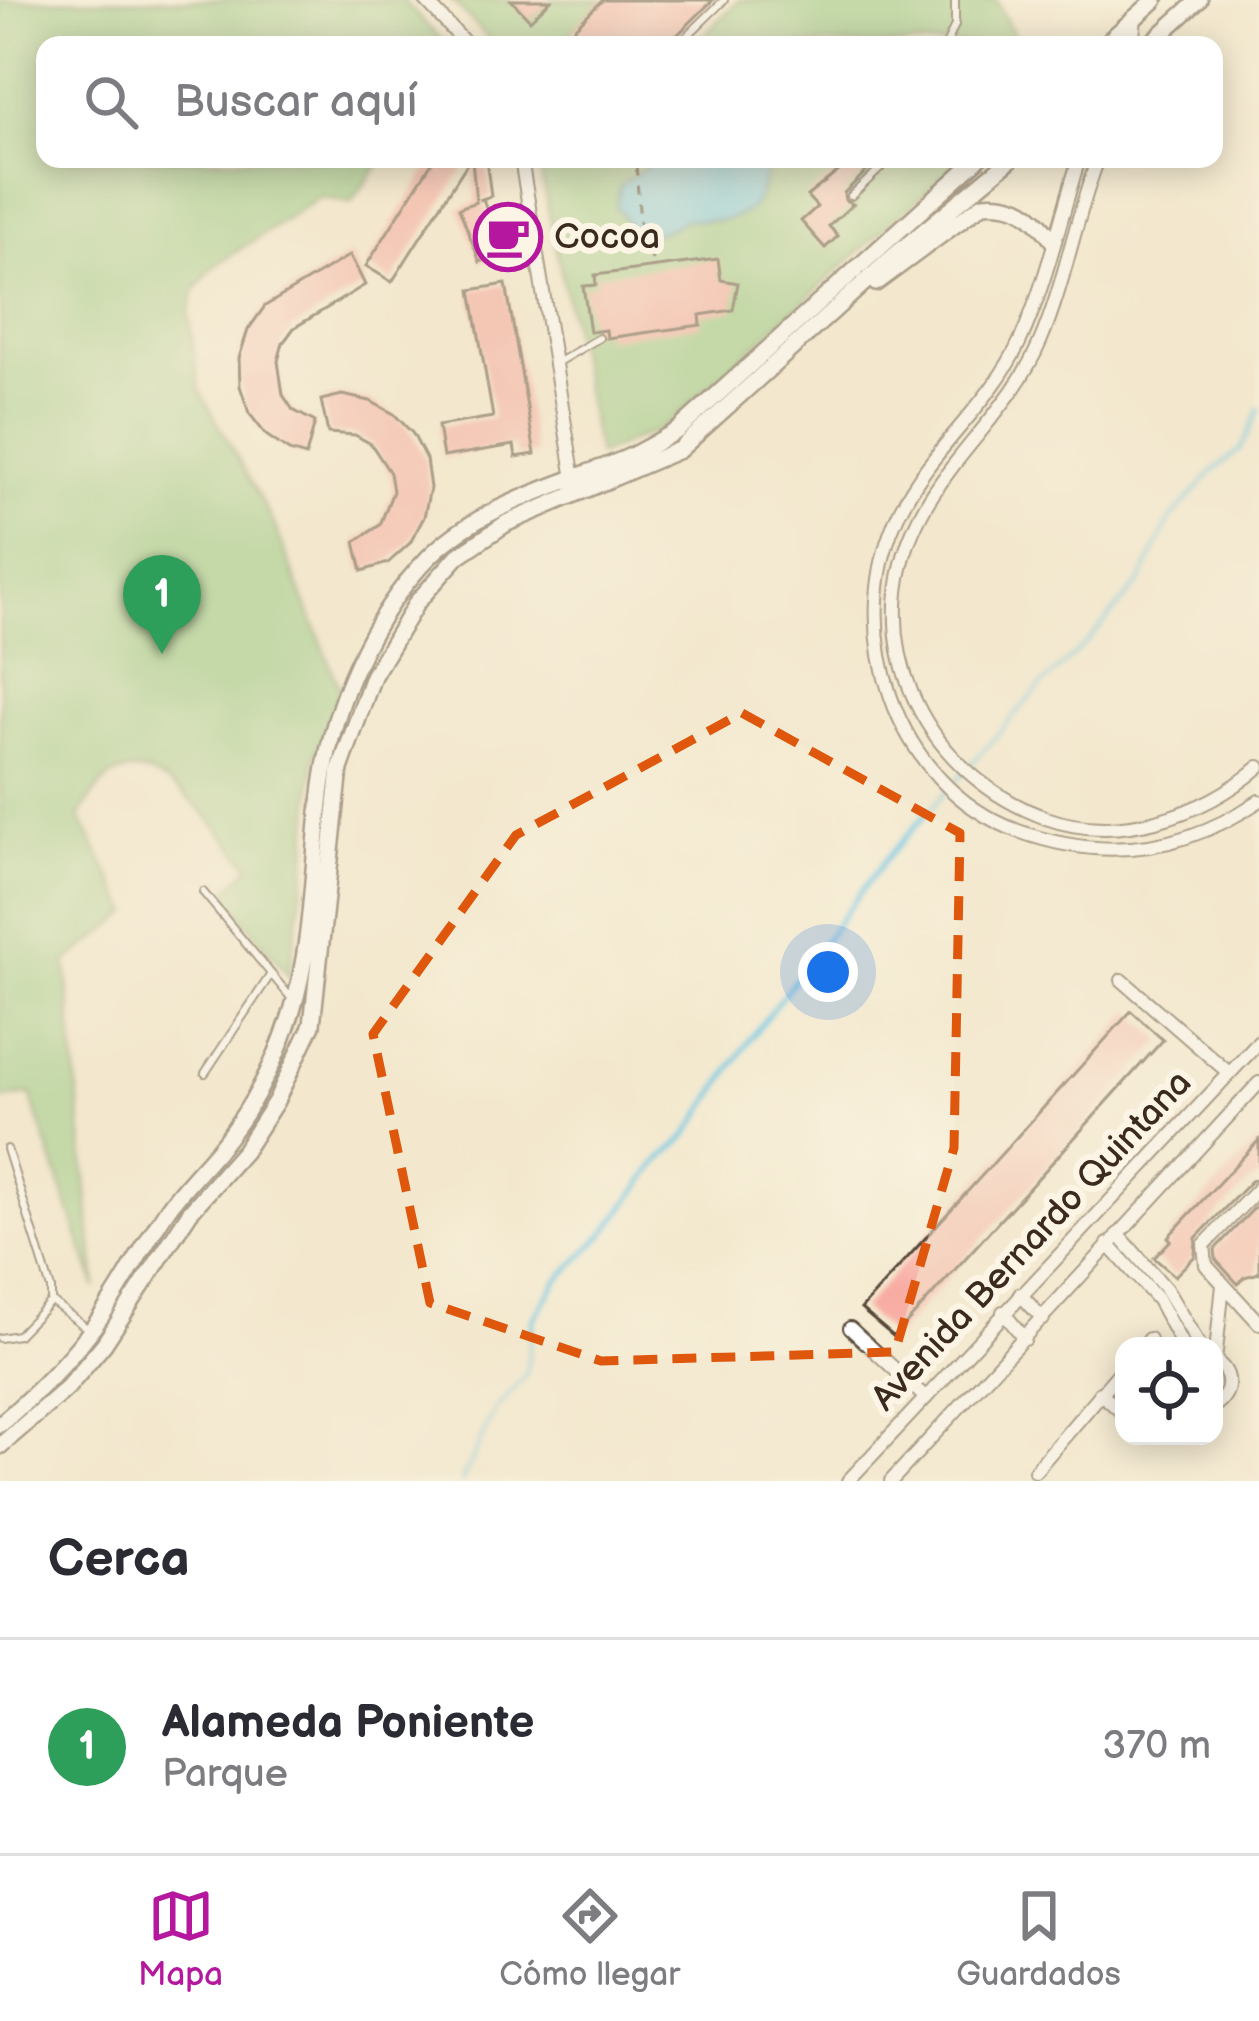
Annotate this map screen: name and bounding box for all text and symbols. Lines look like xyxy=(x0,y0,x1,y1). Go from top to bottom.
search box xyxy=(36,36,1223,168)
icon: search xyxy=(78,69,144,135)
text: Buscar aquí xyxy=(174,75,417,130)
cafe icon: Cocoa xyxy=(473,202,543,272)
place label: Cocoa xyxy=(554,216,660,259)
pin: 1 xyxy=(123,555,201,654)
your location xyxy=(798,942,858,1002)
street label: Avenida Bernardo Quintana xyxy=(863,1062,1201,1420)
map controls xyxy=(1115,1337,1223,1445)
button: locate xyxy=(1115,1337,1223,1445)
text: Cerca xyxy=(48,1529,190,1590)
text: Alameda Poniente xyxy=(162,1696,534,1751)
text: 1 xyxy=(79,1723,95,1770)
text: 370 m xyxy=(1102,1723,1211,1770)
text: Parque xyxy=(162,1751,288,1798)
tab: Mapa xyxy=(138,1883,223,1995)
tab: Cómo llegar xyxy=(499,1883,680,1995)
tab: Guardados xyxy=(956,1883,1121,1995)

